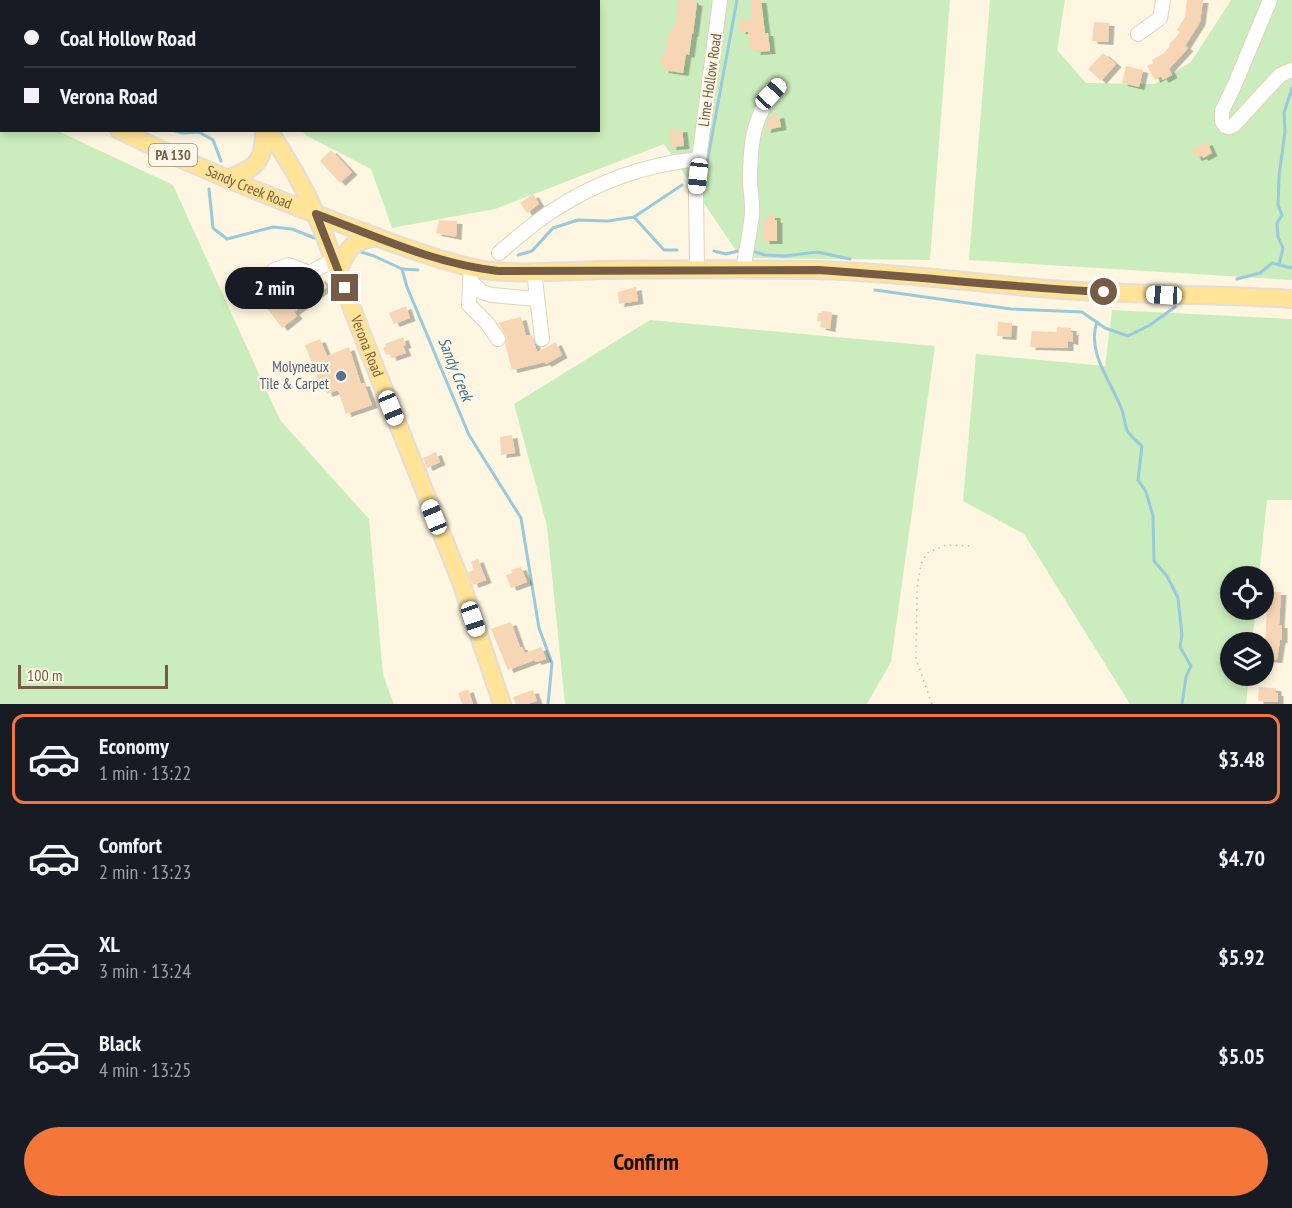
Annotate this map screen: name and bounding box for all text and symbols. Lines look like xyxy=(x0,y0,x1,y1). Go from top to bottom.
text: Coal Hollow Road xyxy=(60,24,196,52)
street label: Lime Hollow Road xyxy=(694,32,725,128)
car xyxy=(752,75,790,113)
text: Verona Road xyxy=(60,82,158,110)
road number: PA 130 xyxy=(149,144,197,166)
car xyxy=(687,157,709,195)
street label: Sandy Creek Road xyxy=(203,161,295,213)
callout: 2 min xyxy=(225,267,324,309)
route end xyxy=(331,274,358,301)
text: 2 min xyxy=(254,275,295,301)
route start xyxy=(1090,278,1117,305)
car xyxy=(1146,285,1182,305)
street label: Verona Road xyxy=(346,312,388,380)
water label: Sandy Creek xyxy=(434,334,478,405)
place label: Molyneaux Tile & Carpet xyxy=(260,357,329,393)
marker: Molyneaux Tile & Carpet xyxy=(334,369,348,383)
car xyxy=(376,388,406,428)
car xyxy=(419,497,449,537)
map controls xyxy=(1220,566,1274,686)
button: locate xyxy=(1220,566,1274,620)
car xyxy=(459,599,487,639)
button: layers xyxy=(1220,632,1274,686)
scale bar xyxy=(18,662,168,690)
text: 100 m xyxy=(27,665,62,685)
icon: car xyxy=(27,732,81,786)
text: Economy xyxy=(99,732,169,760)
text: $3.48 xyxy=(1218,745,1265,773)
text: 1 min · 13:22 xyxy=(99,760,191,786)
icon: car xyxy=(27,831,81,885)
text: Comfort xyxy=(99,831,162,859)
text: $4.70 xyxy=(1218,844,1265,872)
text: 2 min · 13:23 xyxy=(99,859,191,885)
icon: car xyxy=(27,930,81,984)
text: XL xyxy=(99,930,120,958)
text: $5.92 xyxy=(1218,943,1265,971)
text: 3 min · 13:24 xyxy=(99,958,191,984)
icon: car xyxy=(27,1029,81,1083)
text: Black xyxy=(99,1029,141,1057)
text: $5.05 xyxy=(1218,1042,1265,1070)
text: 4 min · 13:25 xyxy=(99,1057,191,1083)
button: Confirm xyxy=(24,1127,1268,1196)

